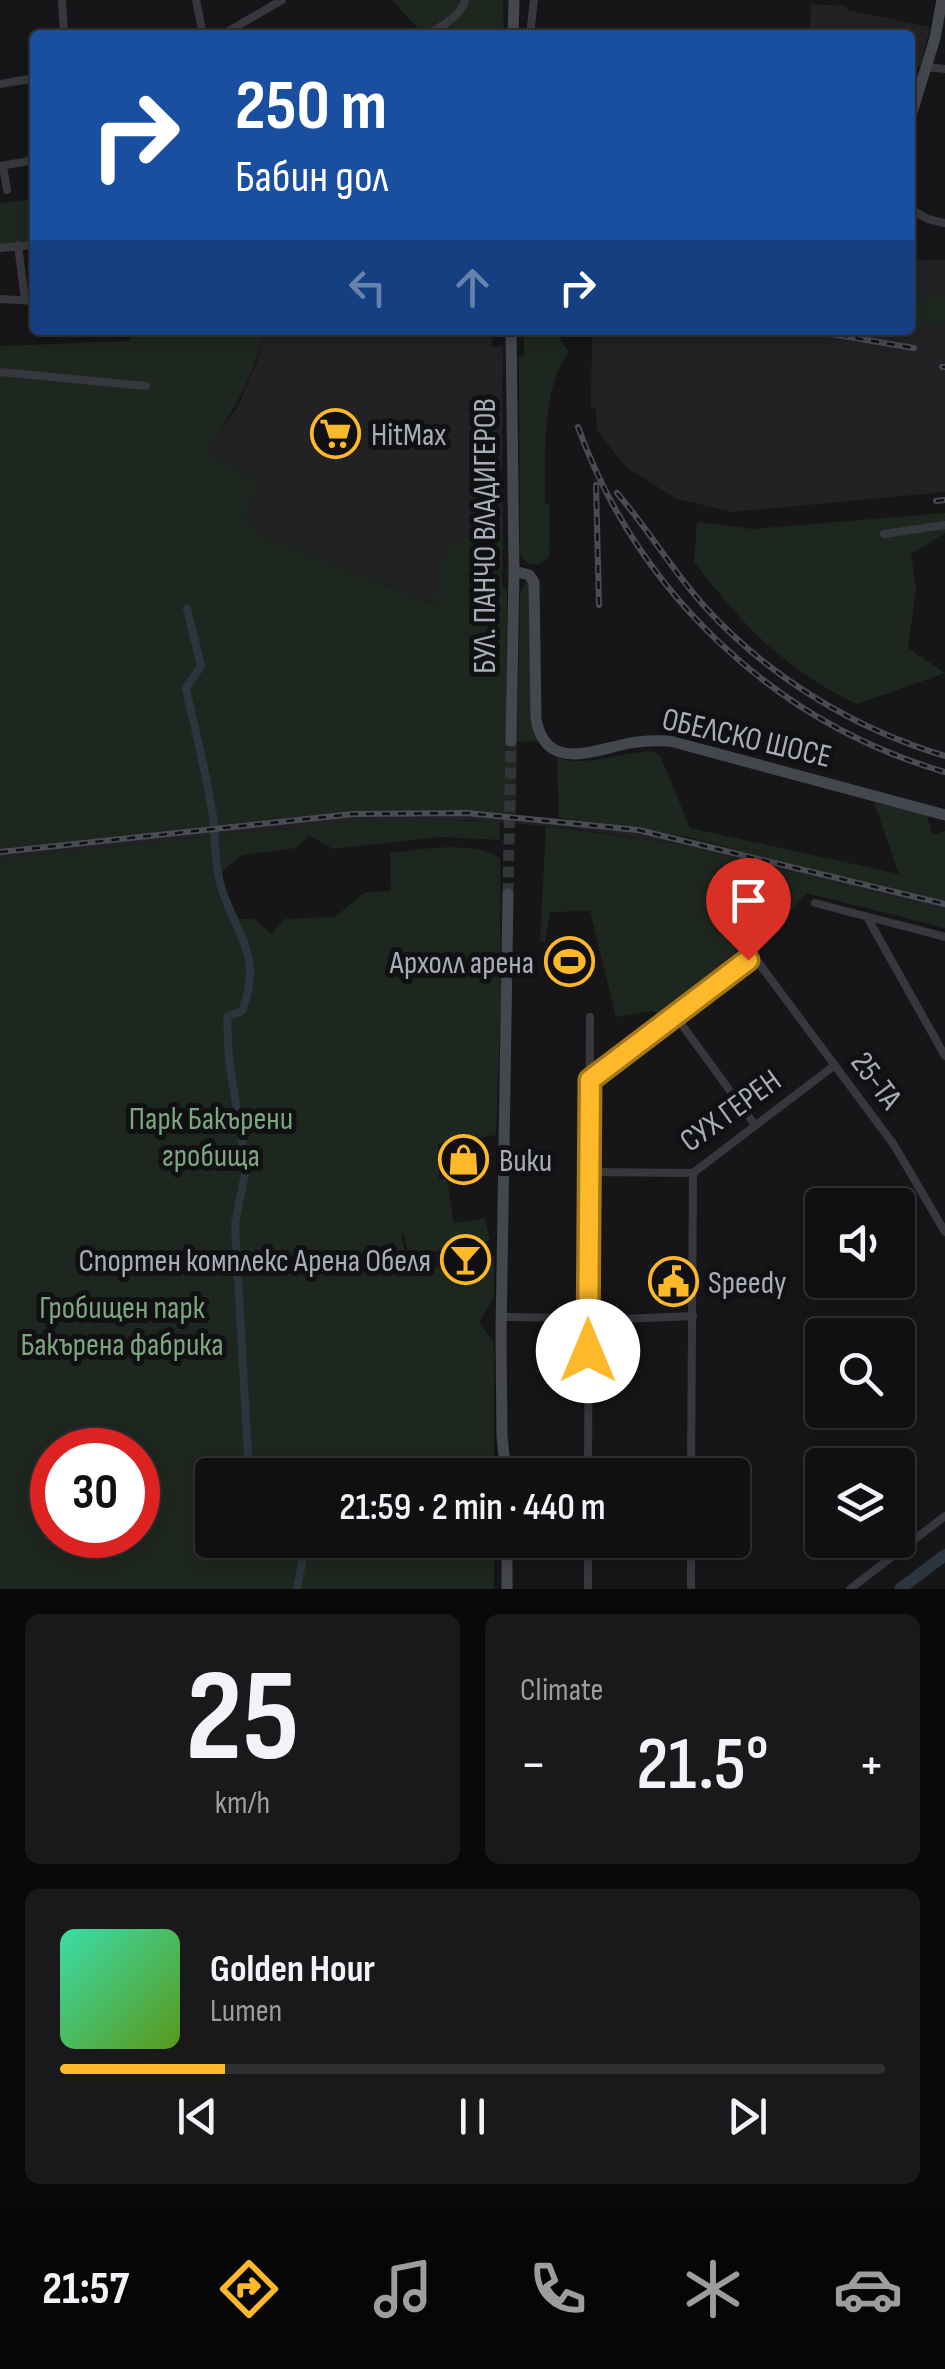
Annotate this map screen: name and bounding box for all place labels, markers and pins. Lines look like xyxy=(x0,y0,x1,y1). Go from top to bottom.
supermarket icon: HitMax xyxy=(310,408,362,460)
place label: HitMax xyxy=(371,416,446,455)
pin xyxy=(706,858,791,961)
sports icon: Архолл арена xyxy=(543,936,595,988)
place label: Архолл арена xyxy=(389,944,534,983)
shop icon: Вики xyxy=(438,1134,490,1186)
place label: Вики xyxy=(499,1142,552,1181)
bar icon: Спортен комплекс Арена Обеля xyxy=(440,1234,492,1286)
place label: Спортен комплекс Арена Обеля xyxy=(78,1242,431,1281)
public building icon: Speedy xyxy=(647,1256,699,1308)
place label: Speedy xyxy=(708,1264,786,1303)

